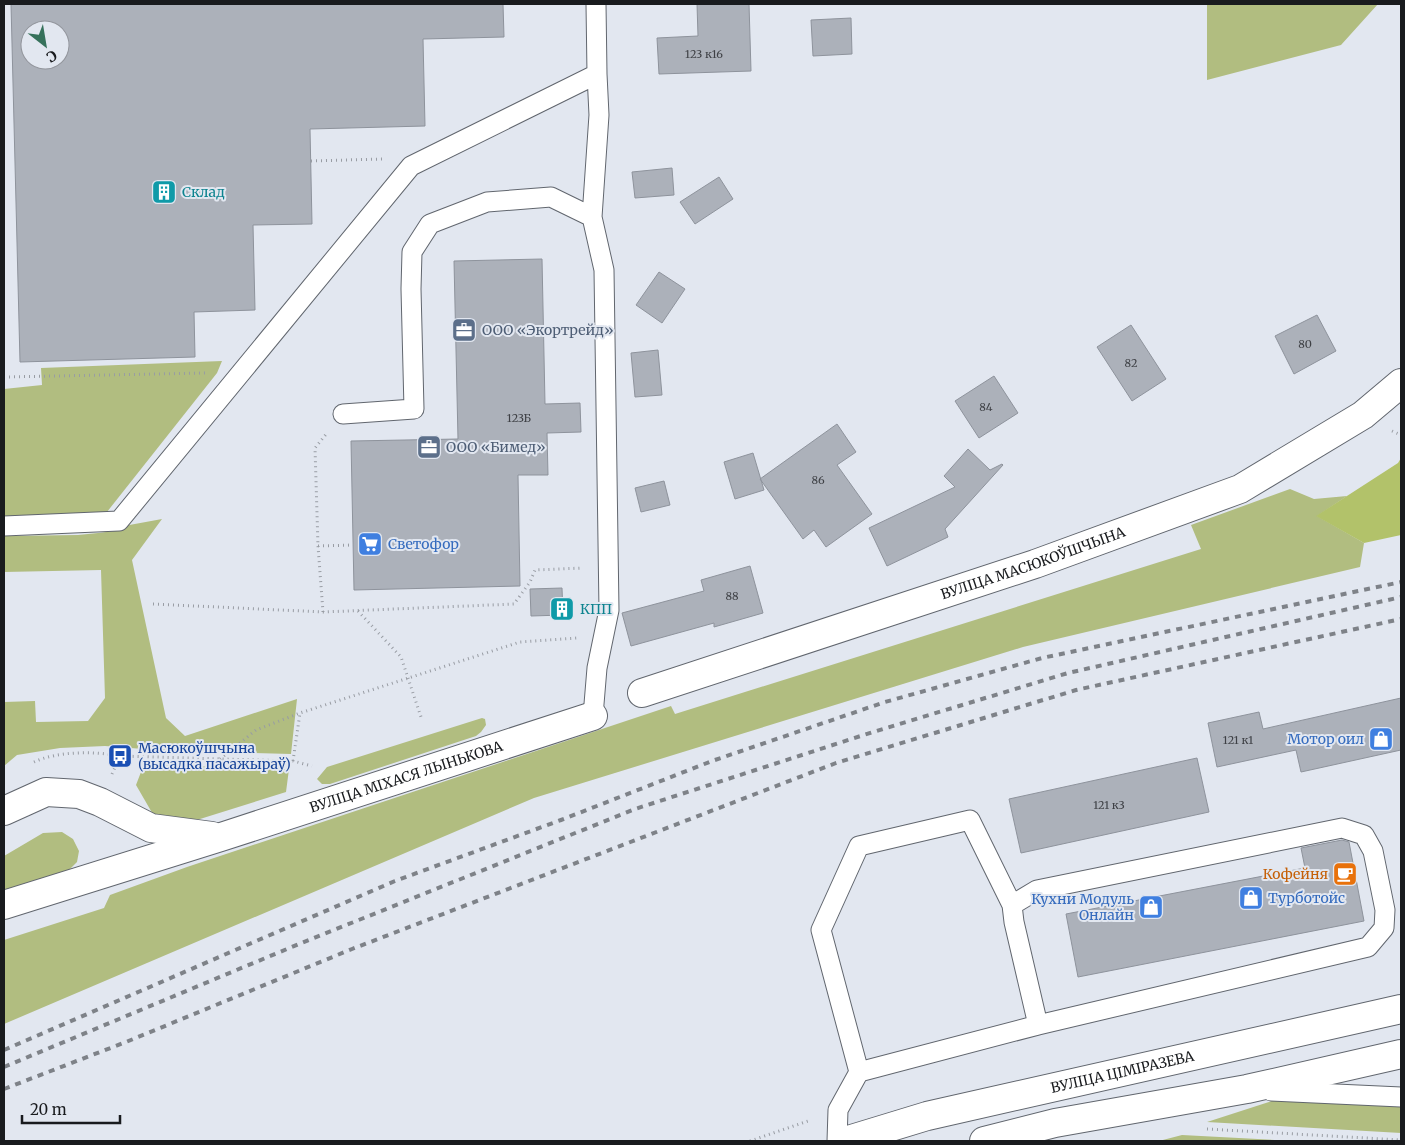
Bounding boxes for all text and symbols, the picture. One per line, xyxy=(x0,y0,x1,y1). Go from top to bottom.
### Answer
north arrow xyxy=(20,20,70,70)
text: С xyxy=(43,46,60,66)
house number: 123 к16 xyxy=(685,47,723,61)
building icon: Склад xyxy=(151,179,177,205)
place label: Склад xyxy=(182,183,225,201)
office icon: ООО «Экортрейд» xyxy=(451,317,477,343)
place label: ООО «Экортрейд» xyxy=(482,321,614,339)
house number: 80 xyxy=(1298,337,1312,351)
house number: 82 xyxy=(1125,356,1137,370)
house number: 84 xyxy=(979,400,993,414)
house number: 123Б xyxy=(507,411,532,425)
office icon: ООО «Бимед» xyxy=(416,434,442,460)
place label: ООО «Бимед» xyxy=(446,438,546,456)
house number: 86 xyxy=(811,473,825,487)
street label: ВУЛІЦА МАСЮКОЎШЧЫНА xyxy=(938,523,1128,603)
supermarket icon: Светофор xyxy=(357,531,383,557)
place label: Светофор xyxy=(388,535,459,553)
house number: 88 xyxy=(725,589,739,603)
building icon: КПП xyxy=(549,596,575,622)
place label: КПП xyxy=(580,600,612,618)
shop icon: Мотор оил xyxy=(1368,726,1394,752)
place label: Мотор оил xyxy=(1287,730,1364,748)
house number: 121 к1 xyxy=(1223,733,1253,747)
street label: ВУЛІЦА МІХАСЯ ЛЫНЬКОВА xyxy=(307,737,505,817)
place label: Масюкоўшчына (высадка пасажыраў) xyxy=(138,739,291,773)
bus stop icon: Масюкоўшчына (высадка пасажыраў) xyxy=(107,743,133,769)
house number: 121 к3 xyxy=(1093,798,1125,812)
cafe icon: Кофейня xyxy=(1332,861,1358,887)
place label: Кофейня xyxy=(1263,865,1328,883)
shop icon: Турботойс xyxy=(1238,885,1264,911)
place label: Турботойс xyxy=(1268,889,1345,907)
place label: Кухни Модуль Онлайн xyxy=(1031,890,1134,924)
shop icon: Кухни Модуль Онлайн xyxy=(1138,894,1164,920)
street label: ВУЛІЦА ЦІМІРАЗЕВА xyxy=(1049,1047,1196,1097)
scale bar xyxy=(22,1092,120,1124)
text: 20 m xyxy=(30,1100,67,1119)

